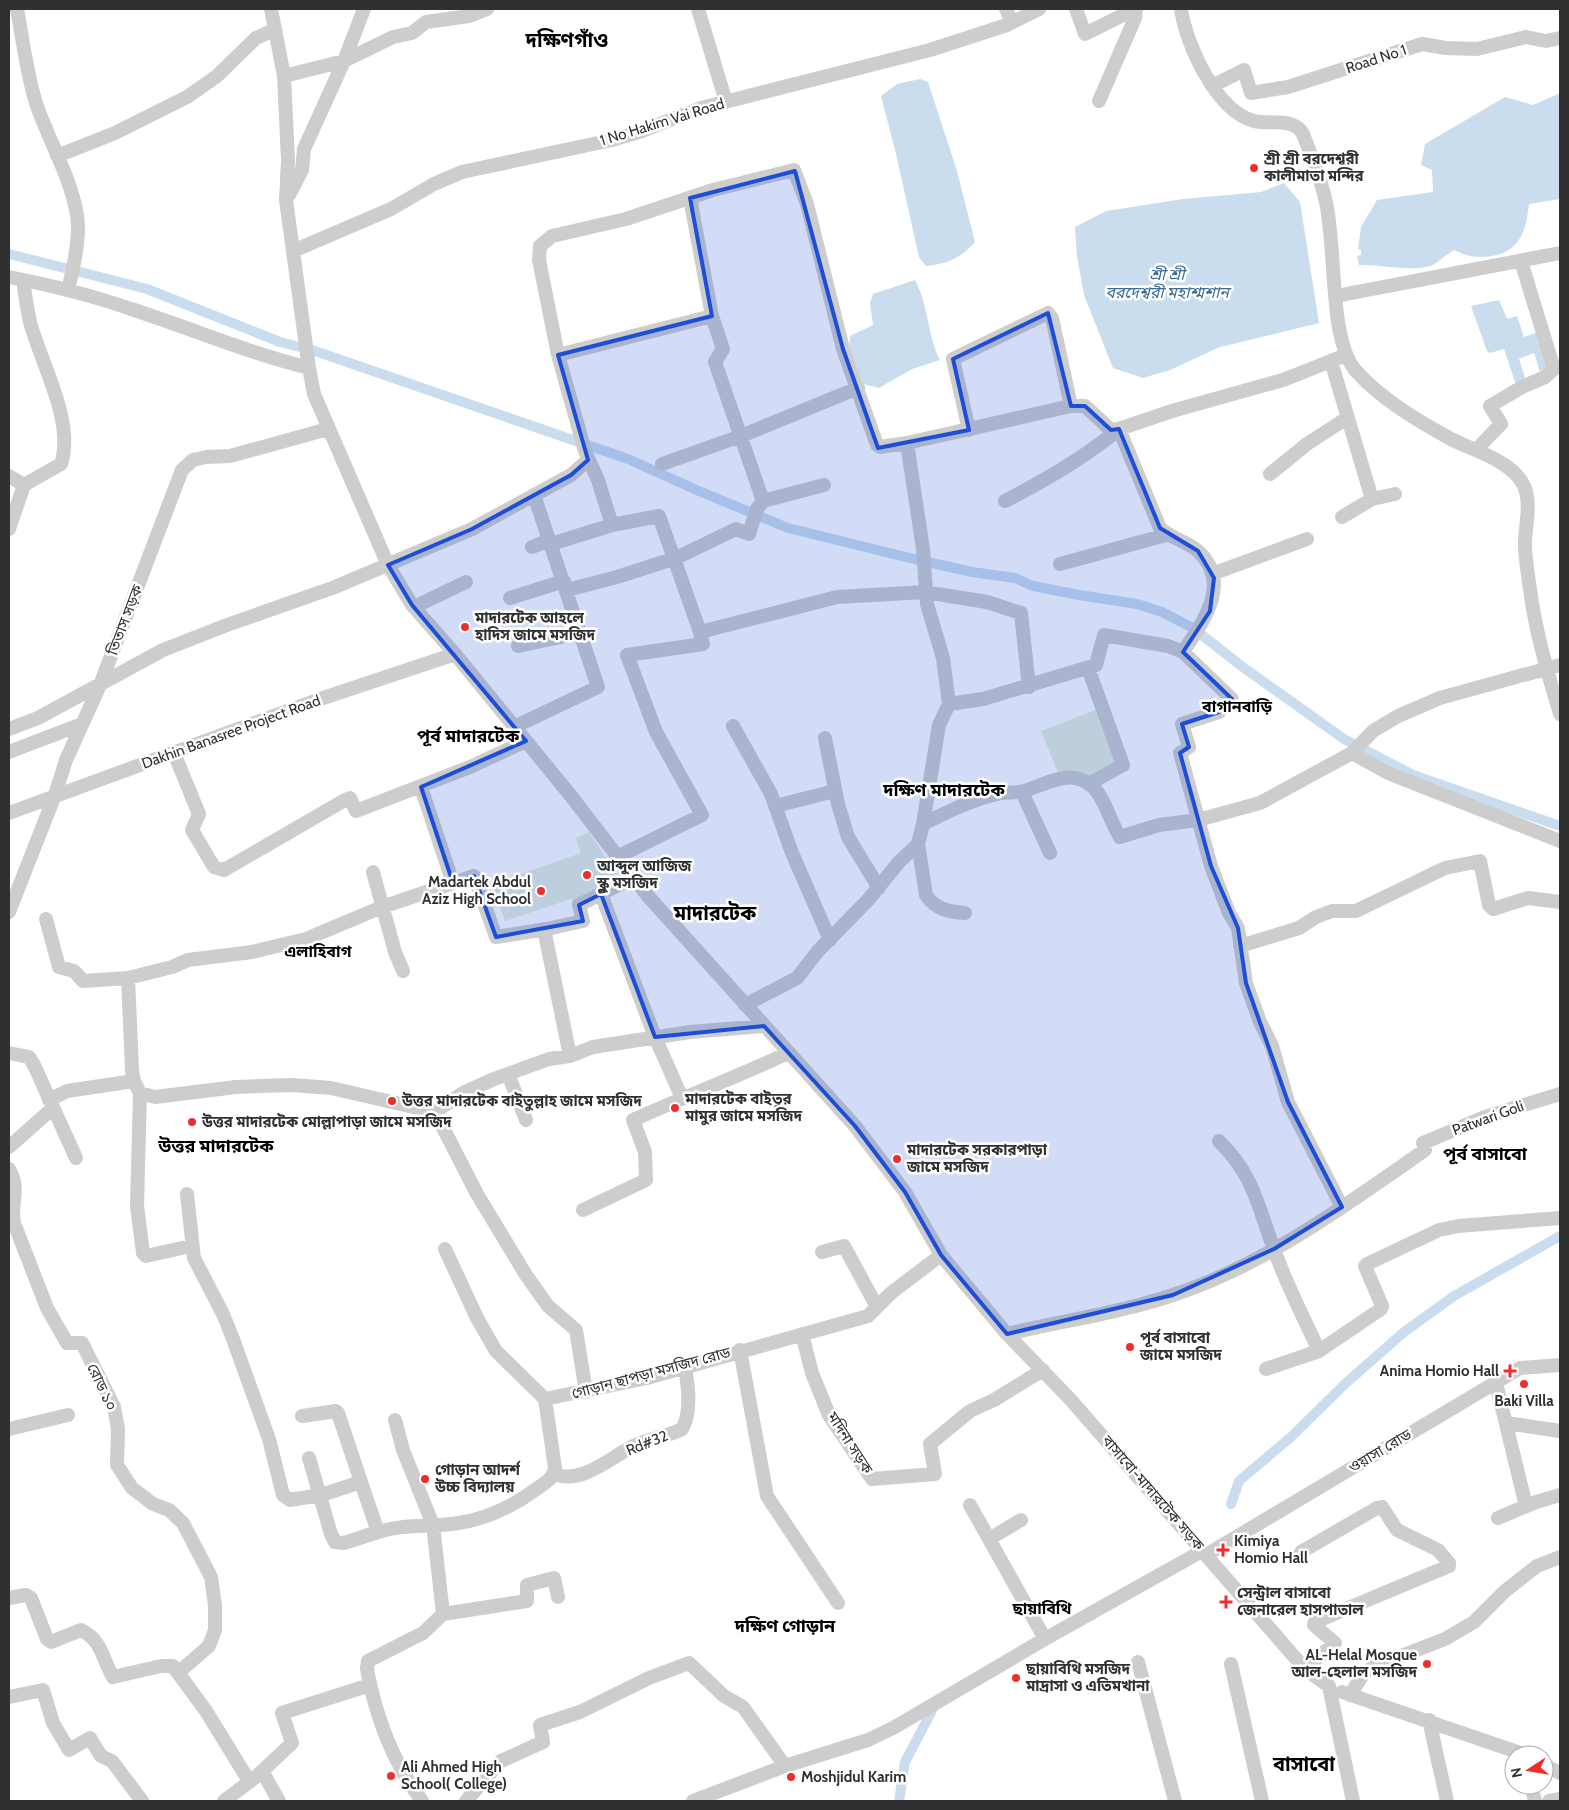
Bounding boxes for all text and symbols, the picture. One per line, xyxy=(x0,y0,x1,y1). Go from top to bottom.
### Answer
district label: দক্ষিণগাঁও xyxy=(525,28,608,52)
street label: Road No 1 xyxy=(1343,41,1409,77)
street label: 1 No Hakim Vai Road xyxy=(598,95,726,149)
place label: শ্রী শ্রী বরদেশ্বরী কালীমাতা মন্দির xyxy=(1263,150,1365,185)
marker: শ্রী শ্রী বরদেশ্বরী কালীমাতা মন্দির xyxy=(1248,162,1260,174)
water label: শ্রী শ্রী বরদেশ্বরী মহাশ্মশান xyxy=(1105,265,1232,302)
street label: তিতাস সড়ক xyxy=(103,581,147,659)
place label: মাদারটেক আহলে হাদিস জামে মসজিদ xyxy=(474,609,596,644)
marker: মাদারটেক আহলে হাদিস জামে মসজিদ xyxy=(459,621,471,633)
street label: Dakhin Banasree Project Road xyxy=(139,691,323,773)
district label: বাগানবাড়ি xyxy=(1201,697,1272,716)
district label: পূর্ব মাদারটেক xyxy=(417,725,520,747)
district label: দক্ষিণ মাদারটেক xyxy=(882,779,1005,801)
place label: আব্দুল আজিজ স্কুল মসজিদ xyxy=(596,857,692,894)
marker: আব্দুল আজিজ স্কুল মসজিদ xyxy=(581,869,593,881)
place label: Madartek Abdul Aziz High School xyxy=(422,873,531,908)
marker: Madartek Abdul Aziz High School xyxy=(535,885,547,897)
district label: মাদারটেক xyxy=(673,901,757,925)
district label: এলাহিবাগ xyxy=(285,942,352,961)
place label: মাদারটেক বাইতুর মামুর জামে মসজিদ xyxy=(684,1090,803,1126)
place label: উত্তর মাদারটেক বাইতুল্লাহ জামে মসজিদ xyxy=(401,1092,642,1112)
marker: উত্তর মাদারটেক বাইতুল্লাহ জামে মসজিদ xyxy=(386,1095,398,1107)
street label: Patwari Goli xyxy=(1450,1097,1526,1139)
marker: মাদারটেক বাইতুর মামুর জামে মসজিদ xyxy=(669,1102,681,1114)
place label: উত্তর মাদারটেক মোল্লাপাড়া জামে মসজিদ xyxy=(201,1113,452,1131)
marker: উত্তর মাদারটেক মোল্লাপাড়া জামে মসজিদ xyxy=(186,1116,198,1128)
district label: উত্তর মাদারটেক xyxy=(157,1135,274,1157)
place label: মাদারটেক সরকারপাড়া জামে মসজিদ xyxy=(906,1141,1048,1176)
district label: পূর্ব বাসাবো xyxy=(1443,1143,1528,1165)
marker: মাদারটেক সরকারপাড়া জামে মসজিদ xyxy=(891,1153,903,1165)
place label: পূর্ব বাসাবো জামে মসজিদ xyxy=(1139,1328,1222,1364)
marker: পূর্ব বাসাবো জামে মসজিদ xyxy=(1124,1341,1136,1353)
street label: গোড়ান ছাপড়া মসজিদ রোড xyxy=(570,1343,733,1403)
street label: রোড ১০ xyxy=(83,1360,121,1414)
place label: Anima Homio Hall xyxy=(1380,1362,1499,1380)
marker: Anima Homio Hall xyxy=(1503,1364,1517,1378)
marker: Baki Villa xyxy=(1518,1378,1530,1390)
place label: Baki Villa xyxy=(1494,1392,1554,1410)
street label: মদিনা সড়ক xyxy=(823,1408,877,1478)
street label: ওয়াসা রোড xyxy=(1345,1425,1415,1477)
street label: Rd#32 xyxy=(623,1426,671,1460)
street label: বাসাবো-মাদারটেক সড়ক xyxy=(1097,1431,1208,1555)
place label: গোড়ান আদর্শ উচ্চ বিদ্যালয় xyxy=(434,1460,520,1496)
marker: গোড়ান আদর্শ উচ্চ বিদ্যালয় xyxy=(419,1473,431,1485)
place label: Kimiya Homio Hall xyxy=(1234,1532,1308,1567)
marker: Kimiya Homio Hall xyxy=(1216,1543,1230,1557)
place label: সেন্ট্রাল বাসাবো জেনারেল হাসপাতাল xyxy=(1237,1584,1364,1619)
marker: সেন্ট্রাল বাসাবো জেনারেল হাসপাতাল xyxy=(1219,1595,1233,1609)
district label: ছায়াবিথি xyxy=(1011,1599,1072,1618)
district label: দক্ষিণ গোড়ান xyxy=(734,1615,836,1637)
place label: AL-Helal Mosque আল-হেলাল মসজিদ xyxy=(1290,1646,1417,1681)
marker: AL-Helal Mosque আল-হেলাল মসজিদ xyxy=(1421,1658,1433,1670)
place label: ছায়াবিথি মসজিদ মাদ্রাসা ও এতিমখানা xyxy=(1025,1660,1150,1695)
marker: ছায়াবিথি মসজিদ মাদ্রাসা ও এতিমখানা xyxy=(1010,1672,1022,1684)
north arrow xyxy=(1504,1745,1554,1795)
district label: বাসাবো xyxy=(1272,1752,1335,1776)
place label: Ali Ahmed High School( College) xyxy=(401,1758,507,1793)
text: N xyxy=(1506,1766,1526,1779)
place label: Moshjidul Karim xyxy=(801,1768,906,1786)
marker: Ali Ahmed High School( College) xyxy=(385,1770,397,1782)
marker: Moshjidul Karim xyxy=(785,1771,797,1783)

